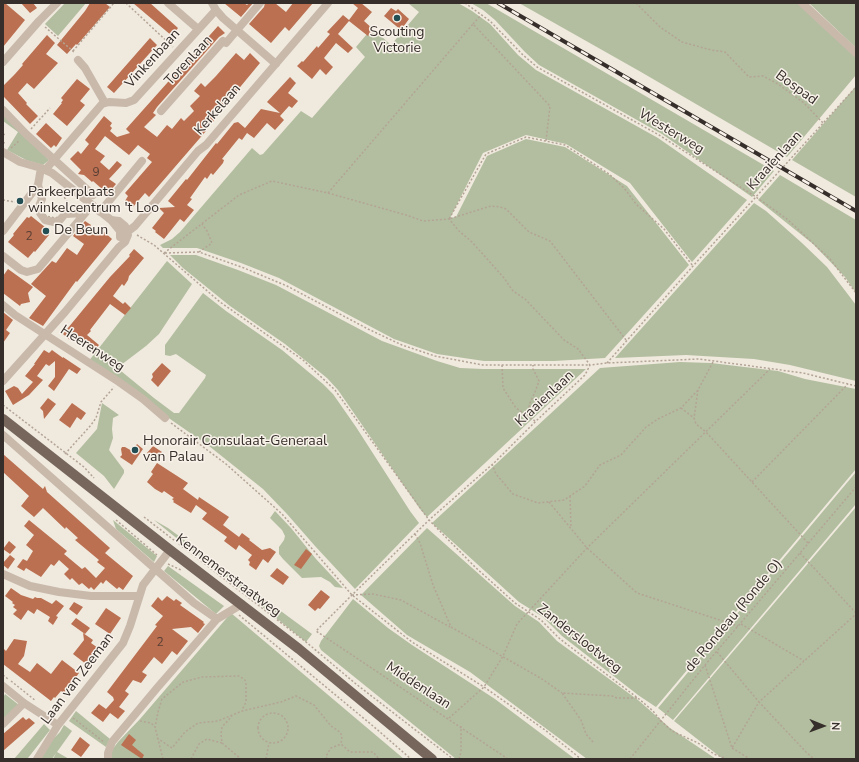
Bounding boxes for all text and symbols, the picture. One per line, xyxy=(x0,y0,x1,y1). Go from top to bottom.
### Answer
marker: Scouting Victorie xyxy=(392,13,402,23)
place label: Scouting Victorie xyxy=(370,25,424,58)
street label: Vinkenbaan xyxy=(122,26,184,92)
street label: Torenlaan xyxy=(162,32,216,90)
street label: Bospad xyxy=(772,67,820,109)
street label: Kerkelaan xyxy=(191,81,245,139)
street label: Westerweg xyxy=(635,106,707,158)
street label: Kraaienlaan xyxy=(744,128,806,194)
house number: 9 xyxy=(92,166,100,180)
place label: Parkeerplaats winkelcentrum 't Loo xyxy=(28,185,159,218)
marker: Parkeerplaats winkelcentrum 't Loo xyxy=(15,196,25,206)
place label: De Beun xyxy=(54,223,108,239)
marker: De Beun xyxy=(41,226,51,236)
house number: 2 xyxy=(25,230,33,244)
street label: Heerenweg xyxy=(57,322,127,376)
street label: Kraaienlaan xyxy=(512,368,578,430)
place label: Honorair Consulaat-Generaal van Palau xyxy=(143,434,327,466)
marker: Honorair Consulaat-Generaal van Palau xyxy=(130,445,140,455)
street label: Kennemerstraatweg xyxy=(172,531,284,621)
street label: de Rondeau (Ronde O) xyxy=(682,556,786,676)
street label: Zanderslootweg xyxy=(533,601,625,677)
street label: Laan van Zeeman xyxy=(38,630,118,728)
house number: 2 xyxy=(156,636,164,650)
street label: Middenlaan xyxy=(382,659,454,713)
north arrow xyxy=(803,706,843,746)
text: N xyxy=(828,722,843,730)

